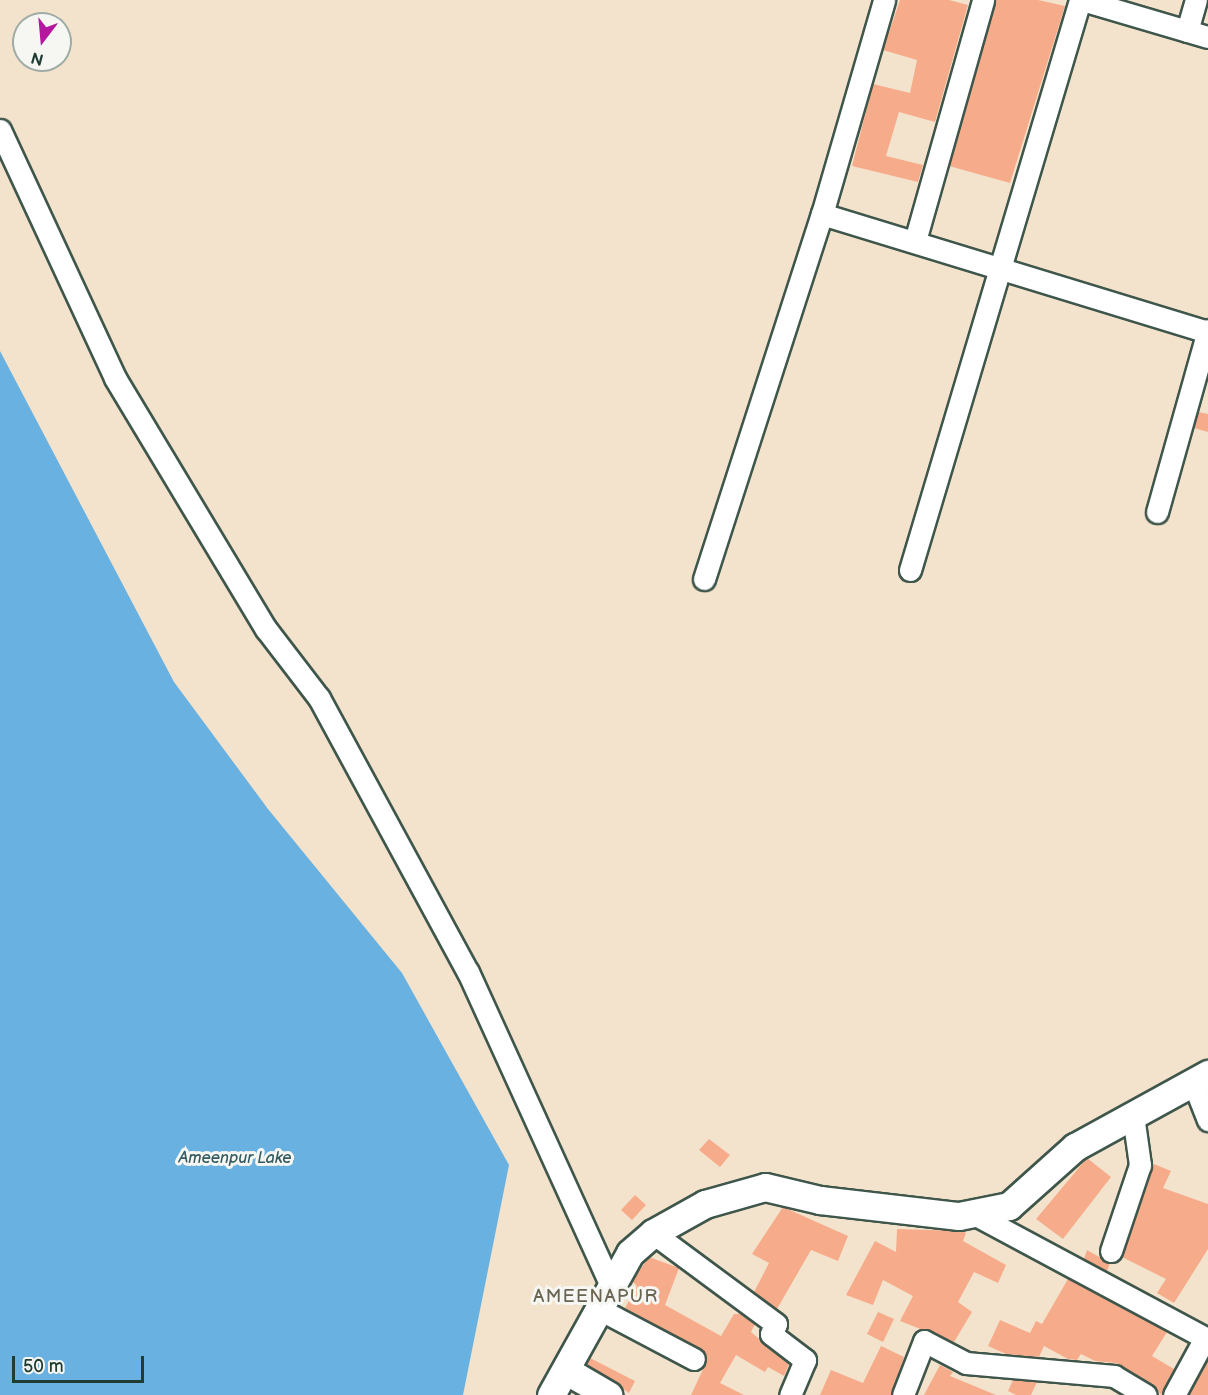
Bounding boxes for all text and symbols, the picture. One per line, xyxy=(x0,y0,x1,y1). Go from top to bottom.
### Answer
north arrow xyxy=(12,12,72,72)
text: N xyxy=(29,47,46,69)
water label: Ameenpur Lake xyxy=(178,1149,292,1169)
district label: AMEENAPUR xyxy=(533,1286,659,1308)
scale bar xyxy=(15,1344,147,1382)
text: 50 m xyxy=(23,1356,64,1377)

